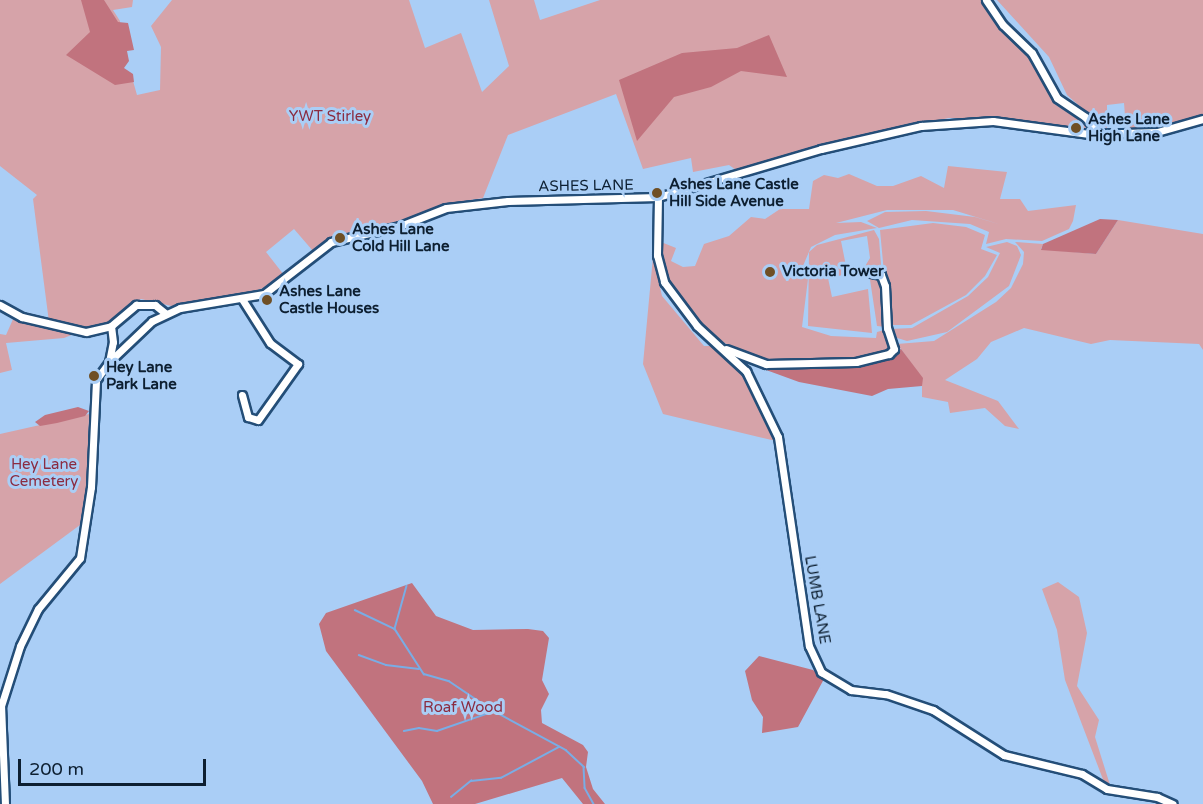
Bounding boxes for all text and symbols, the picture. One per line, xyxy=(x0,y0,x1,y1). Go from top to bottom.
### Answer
park label: YWT Stirley xyxy=(289,108,371,126)
place label: Ashes Lane High Lane xyxy=(1088,110,1170,145)
marker: Ashes Lane High Lane xyxy=(1069,121,1083,135)
place label: Ashes Lane Castle Hill Side Avenue xyxy=(669,175,799,210)
street label: ASHES LANE xyxy=(538,176,634,196)
marker: Ashes Lane Castle Hill Side Avenue xyxy=(650,186,664,200)
place label: Ashes Lane Cold Hill Lane xyxy=(352,220,449,255)
marker: Ashes Lane Cold Hill Lane xyxy=(333,231,347,245)
place label: Victoria Tower xyxy=(782,263,884,281)
marker: Victoria Tower xyxy=(763,265,777,279)
place label: Ashes Lane Castle Houses xyxy=(279,282,379,317)
marker: Ashes Lane Castle Houses xyxy=(260,293,274,307)
place label: Hey Lane Park Lane xyxy=(106,358,177,393)
marker: Hey Lane Park Lane xyxy=(87,369,101,383)
park label: Hey Lane Cemetery xyxy=(10,455,78,490)
street label: LUMB LANE xyxy=(800,554,834,646)
park label: Roaf Wood xyxy=(423,699,503,717)
scale bar xyxy=(21,747,208,785)
text: 200 m xyxy=(29,758,84,780)

